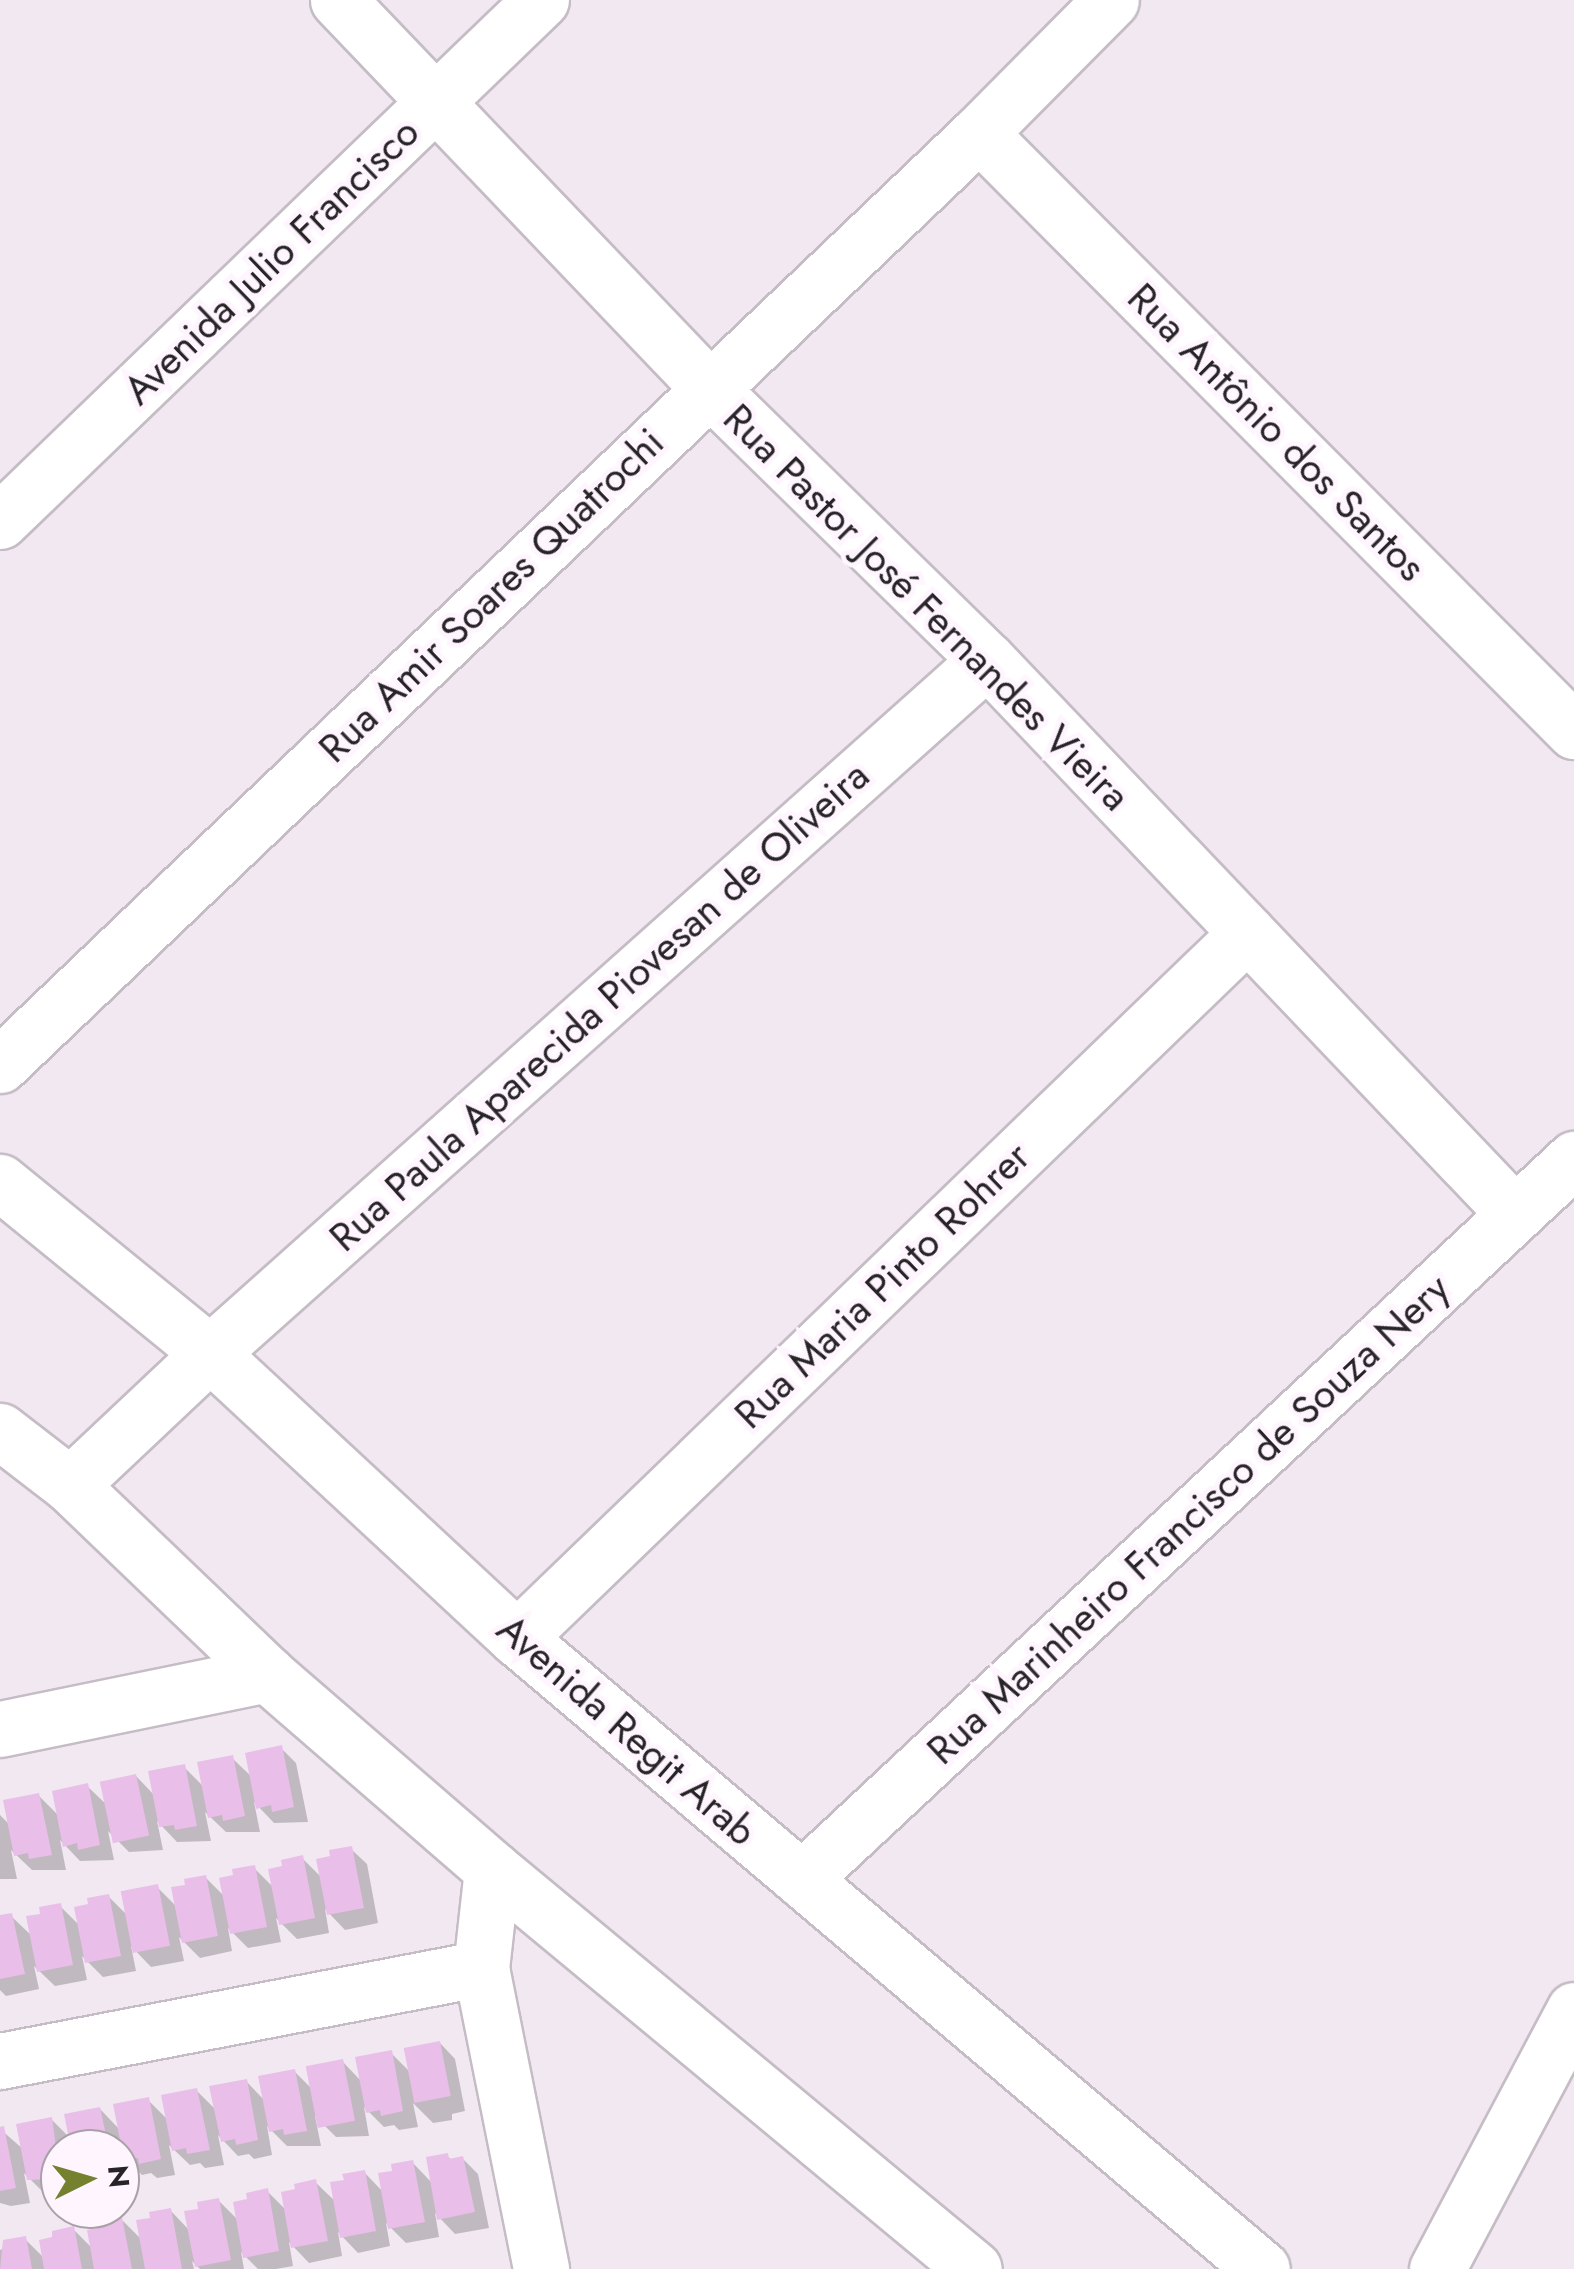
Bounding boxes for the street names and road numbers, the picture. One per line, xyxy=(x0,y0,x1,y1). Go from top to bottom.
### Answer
street label: Avenida Julio Francisco xyxy=(114,108,428,414)
street label: Rua Antônio dos Santos xyxy=(1118,273,1436,591)
street label: Rua Pastor José Fernandes Vieira xyxy=(714,394,1140,820)
street label: Rua Amir Soares Quatrochi xyxy=(309,418,673,772)
street label: Rua Paula Aparecida Piovesan de Oliveira xyxy=(320,751,878,1261)
street label: Rua Maria Pinto Rohrer xyxy=(725,1132,1039,1438)
street label: Rua Marinheiro Francisco de Souza Nery xyxy=(917,1264,1459,1774)
street label: Avenida Regit Arab xyxy=(488,1604,766,1856)

